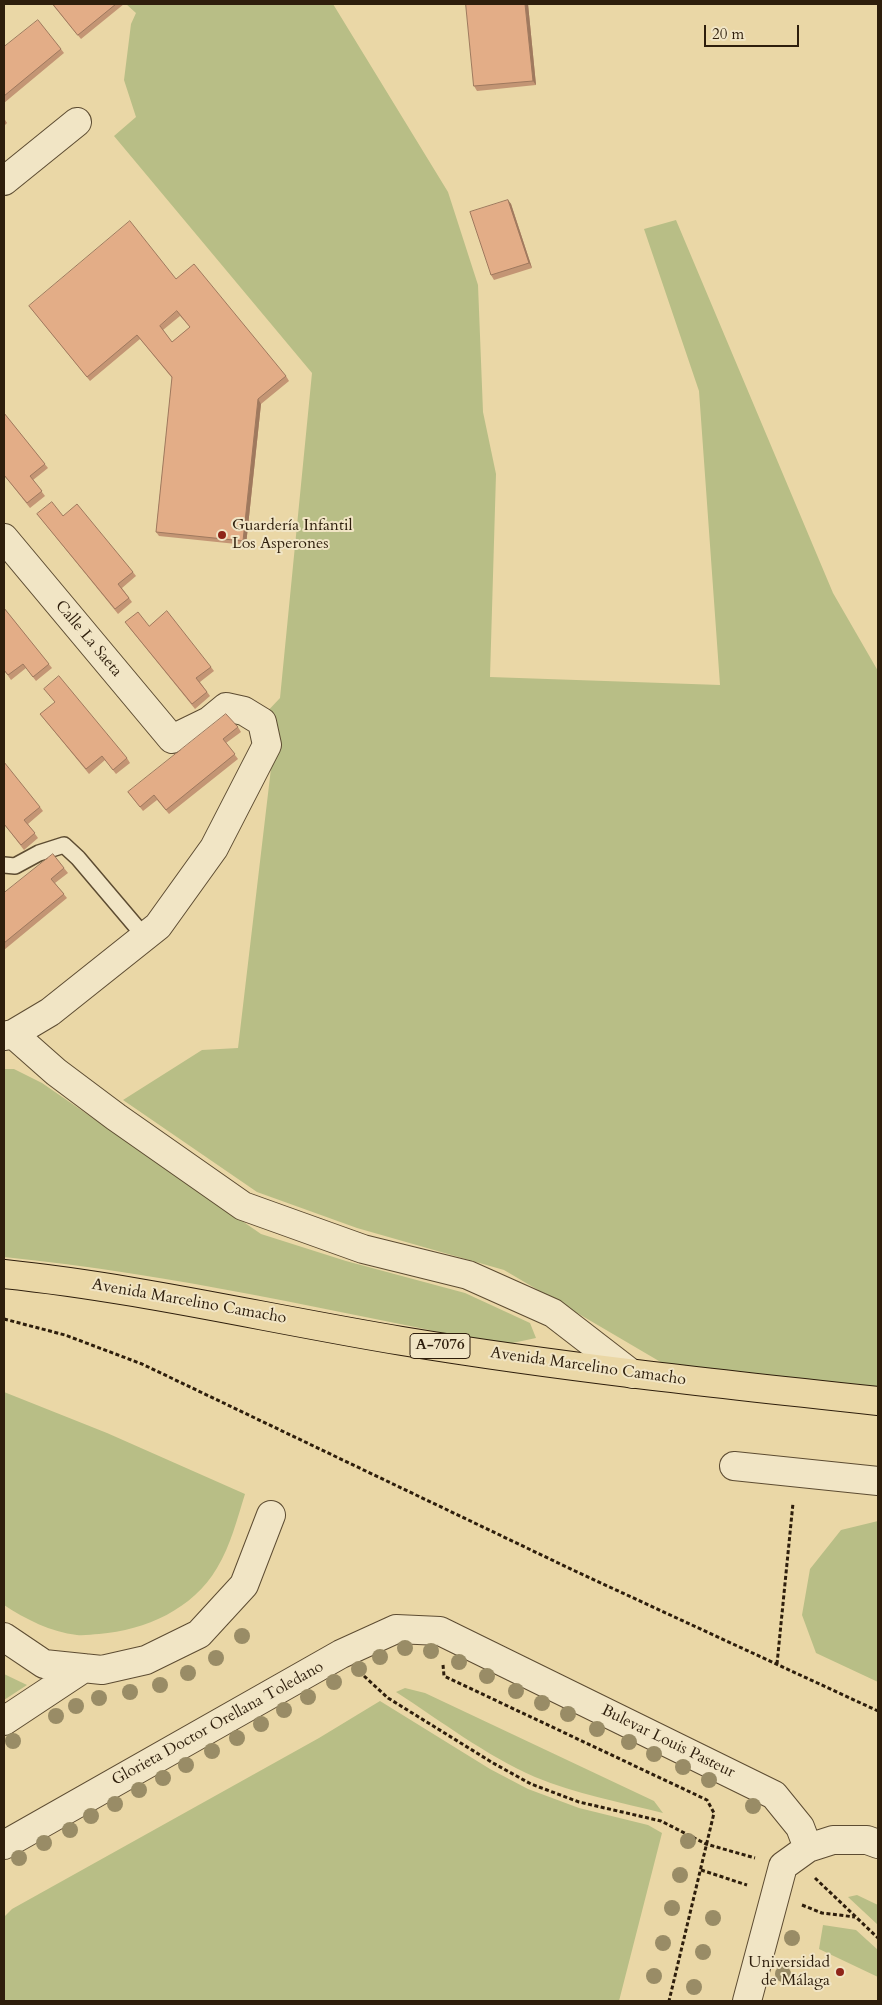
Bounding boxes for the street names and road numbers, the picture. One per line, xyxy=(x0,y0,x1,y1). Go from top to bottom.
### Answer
street label: Calle La Saeta xyxy=(50,597,126,681)
street label: Avenida Marcelino Camacho xyxy=(90,1275,288,1329)
road number: A-7076 xyxy=(410,1334,470,1358)
street label: Avenida Marcelino Camacho xyxy=(489,1344,687,1390)
street label: Glorieta Doctor Orellana Toledano xyxy=(109,1658,327,1790)
street label: Bulevar Louis Pasteur xyxy=(598,1701,738,1783)

